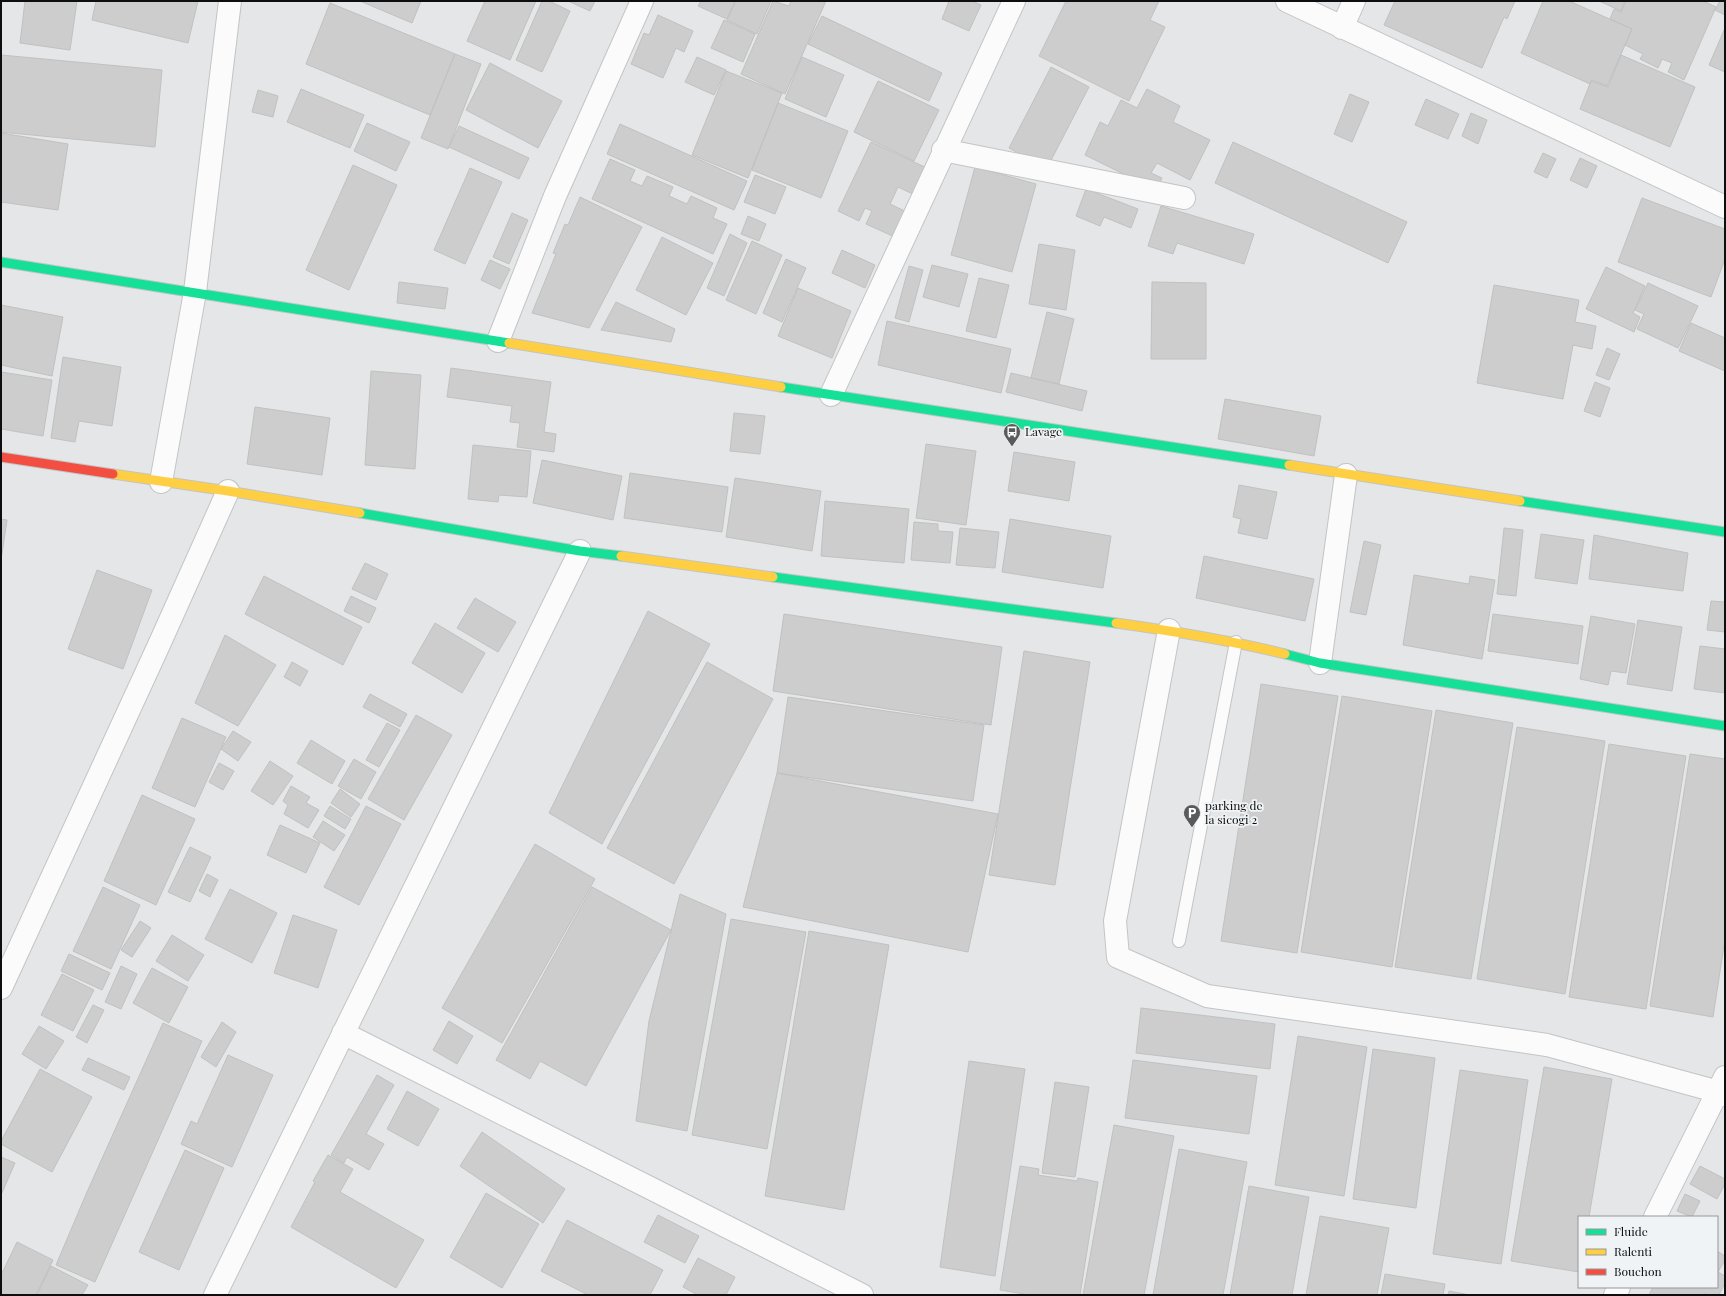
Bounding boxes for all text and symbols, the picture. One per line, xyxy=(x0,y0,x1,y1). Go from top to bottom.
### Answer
bus stop icon: Lavage xyxy=(1002,422,1022,447)
place label: Lavage xyxy=(1025,423,1062,439)
place label: parking de la sicogi 2 xyxy=(1205,797,1263,827)
parking icon: parking de la sicogi 2 xyxy=(1182,803,1202,828)
legend xyxy=(1578,1216,1718,1288)
text: Fluide xyxy=(1614,1223,1648,1239)
text: Ralenti xyxy=(1614,1243,1653,1259)
text: Bouchon xyxy=(1614,1263,1662,1279)

